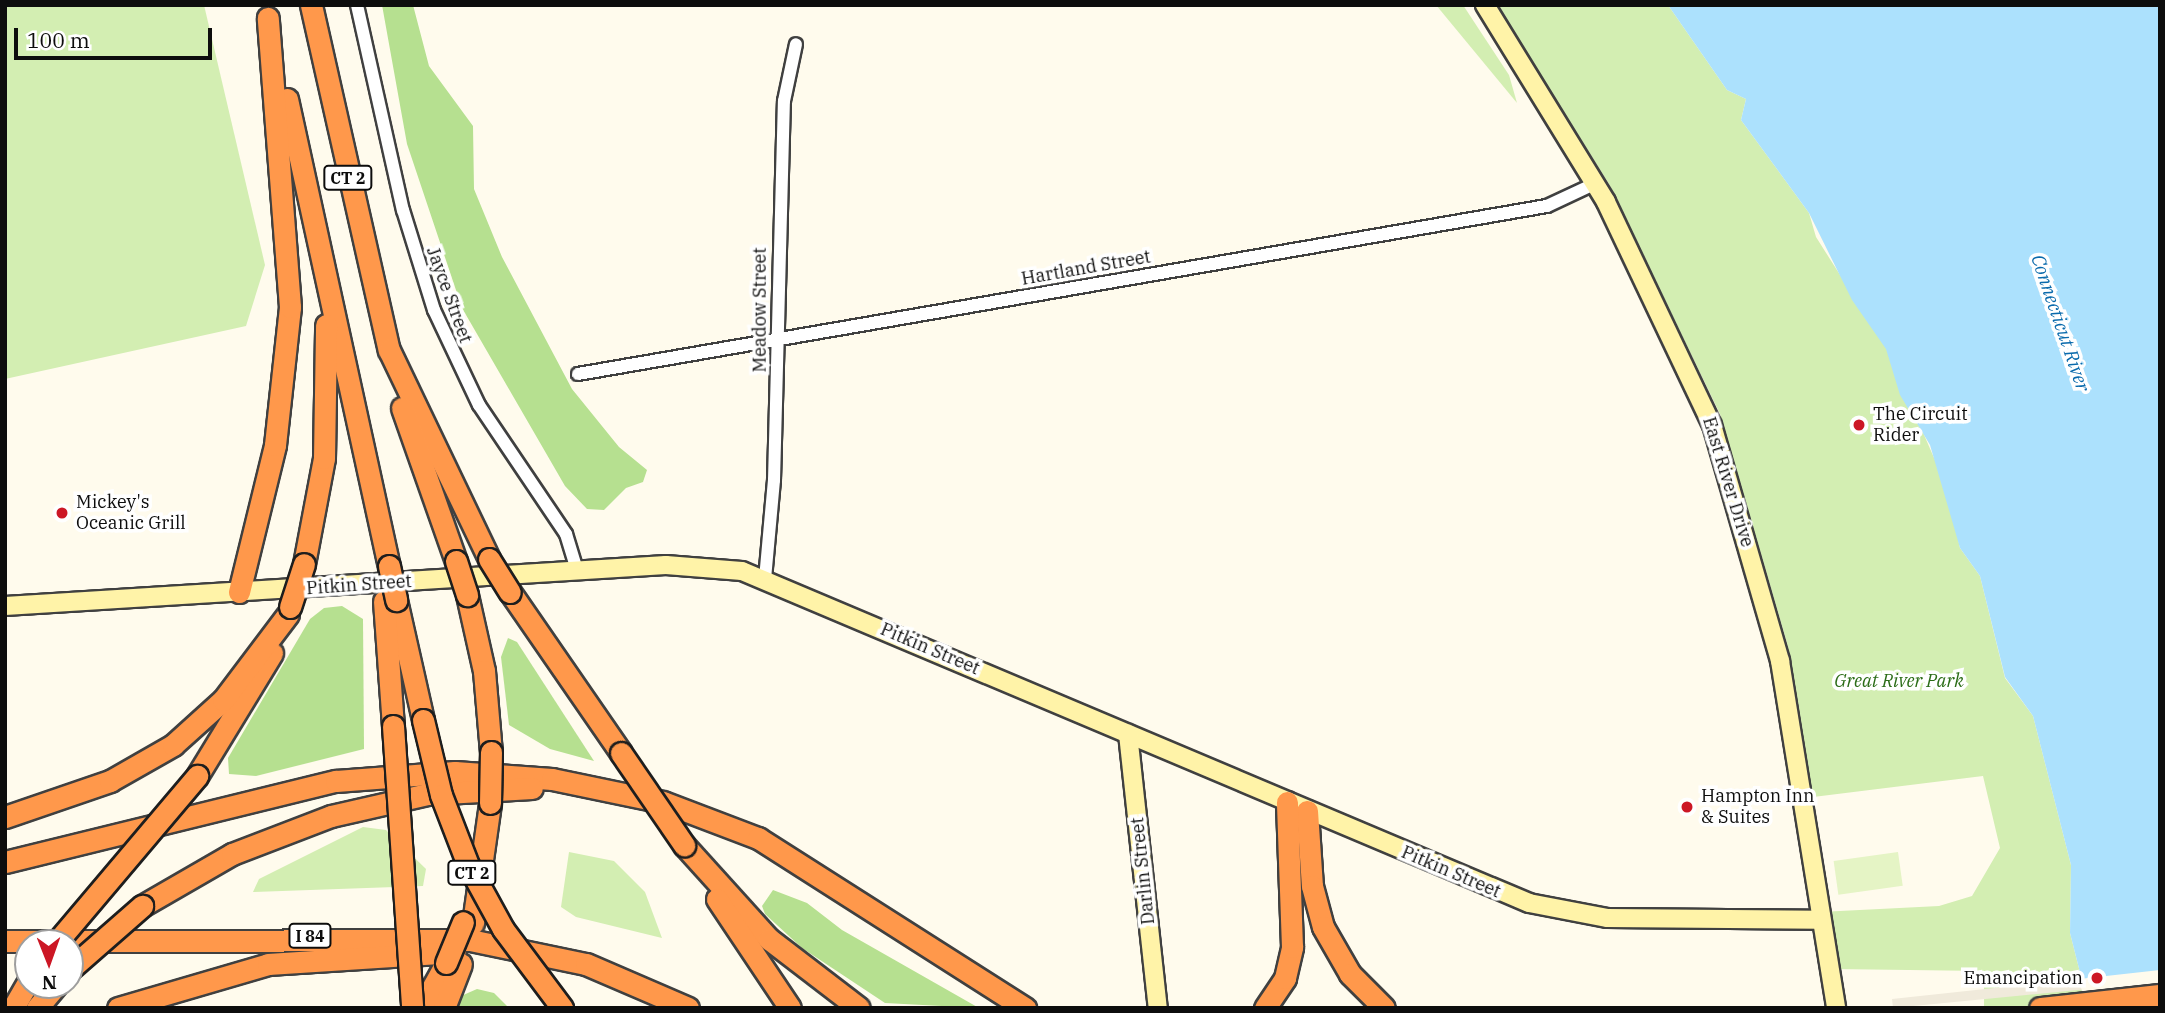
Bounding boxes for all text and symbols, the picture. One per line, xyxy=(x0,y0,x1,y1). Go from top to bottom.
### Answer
scale bar xyxy=(18,14,215,58)
text: 100 m xyxy=(27,26,90,54)
road number: CT 2 xyxy=(322,166,374,190)
street label: Jayce Street xyxy=(422,244,476,346)
street label: Hartland Street xyxy=(1020,246,1152,290)
street label: Meadow Street xyxy=(749,247,771,373)
water label: Connecticut River xyxy=(2026,251,2094,395)
place label: The Circuit Rider xyxy=(1873,404,1968,446)
street label: East River Drive xyxy=(1698,414,1758,550)
marker: The Circuit Rider xyxy=(1851,417,1867,433)
place label: Mickey's Oceanic Grill xyxy=(76,492,186,534)
marker: Mickey's Oceanic Grill xyxy=(54,505,70,521)
street label: Pitkin Street xyxy=(306,571,412,599)
street label: Pitkin Street xyxy=(877,618,983,680)
park label: Great River Park xyxy=(1834,670,1964,692)
place label: Hampton Inn & Suites xyxy=(1701,786,1815,828)
marker: Hampton Inn & Suites xyxy=(1679,799,1695,815)
street label: Darlin Street xyxy=(1127,816,1159,926)
street label: Pitkin Street xyxy=(1398,841,1504,903)
road number: CT 2 xyxy=(446,860,498,886)
road number: I 84 xyxy=(287,924,333,948)
north arrow xyxy=(14,929,84,999)
place label: Emancipation xyxy=(1963,967,2083,989)
marker: Emancipation xyxy=(2089,970,2105,986)
text: N xyxy=(42,971,57,995)

